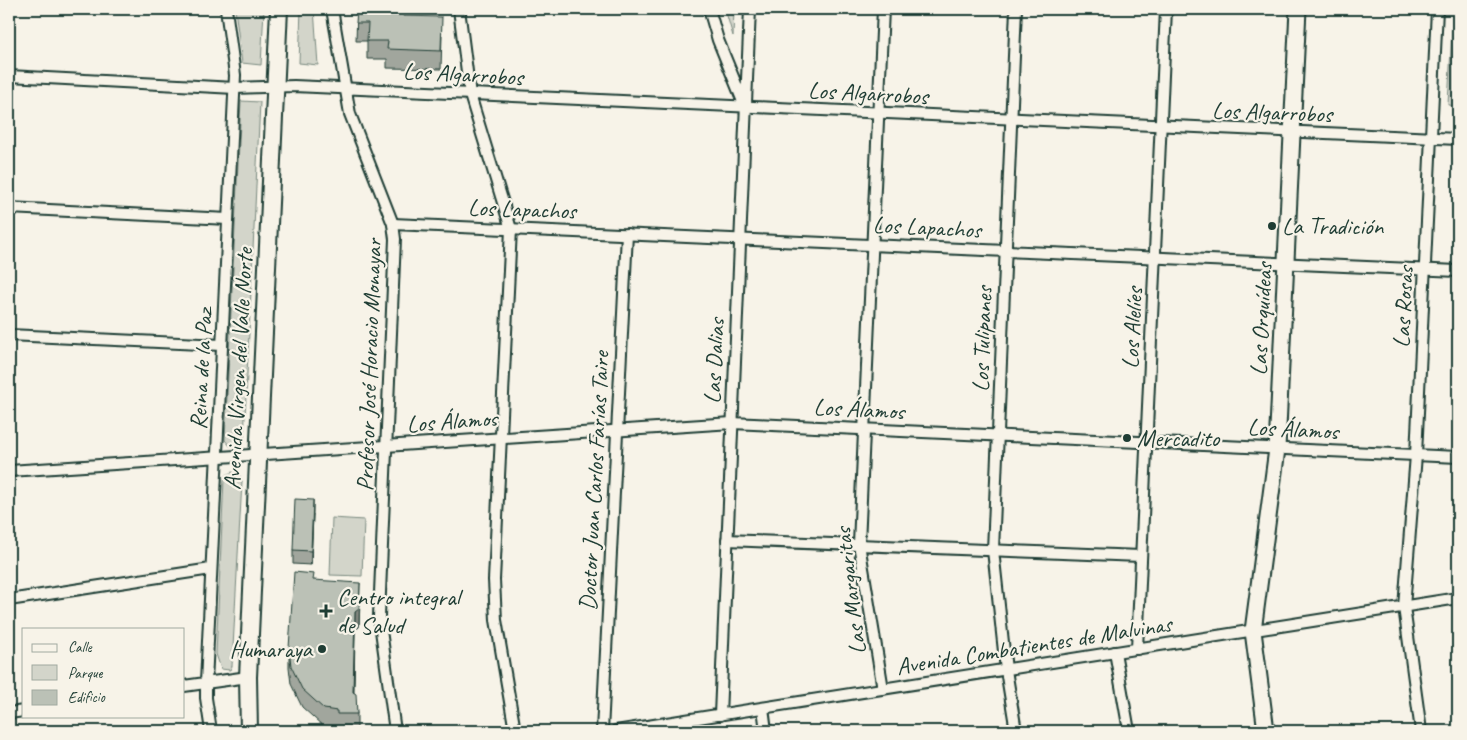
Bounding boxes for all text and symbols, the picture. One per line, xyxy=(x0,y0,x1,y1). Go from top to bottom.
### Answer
street label: Los Algarrobos xyxy=(402,56,526,92)
street label: Los Algarrobos xyxy=(807,75,931,111)
street label: Los Algarrobos xyxy=(1212,95,1335,129)
street label: Los Lapachos xyxy=(467,192,578,226)
street label: Los Lapachos xyxy=(872,209,984,245)
place label: La Tradición xyxy=(1282,211,1384,241)
marker: La Tradición xyxy=(1266,220,1278,232)
street label: Profesor José Horacio Monayar xyxy=(350,236,388,492)
street label: Avenida Virgen del Valle Norte xyxy=(217,245,259,491)
street label: Las Orquídeas xyxy=(1243,260,1279,376)
street label: Las Rosas xyxy=(1386,264,1420,348)
street label: Los Tulipanes xyxy=(965,284,999,392)
street label: Los Alelíes xyxy=(1115,284,1149,369)
street label: Reina de la Paz xyxy=(183,305,219,430)
street label: Las Dalias xyxy=(697,316,731,404)
street label: Doctor Juan Carlos Farías Taire xyxy=(572,348,616,611)
street label: Los Álamos xyxy=(813,392,907,426)
street label: Los Álamos xyxy=(406,403,500,439)
street label: Los Álamos xyxy=(1247,412,1341,446)
place label: Mercadito xyxy=(1137,423,1221,453)
marker: Mercadito xyxy=(1121,432,1133,444)
street label: Las Margaritas xyxy=(827,524,873,656)
place label: Centro integral de Salud xyxy=(337,582,464,640)
marker: Centro integral de Salud xyxy=(319,604,333,618)
street label: Avenida Combatientes de Malvinas xyxy=(894,608,1176,682)
legend xyxy=(22,628,185,718)
place label: Humaraya xyxy=(229,634,314,664)
text: Calle xyxy=(68,638,93,657)
marker: Humaraya xyxy=(316,643,328,655)
text: Parque xyxy=(68,664,104,683)
text: Edificio xyxy=(68,688,106,707)

